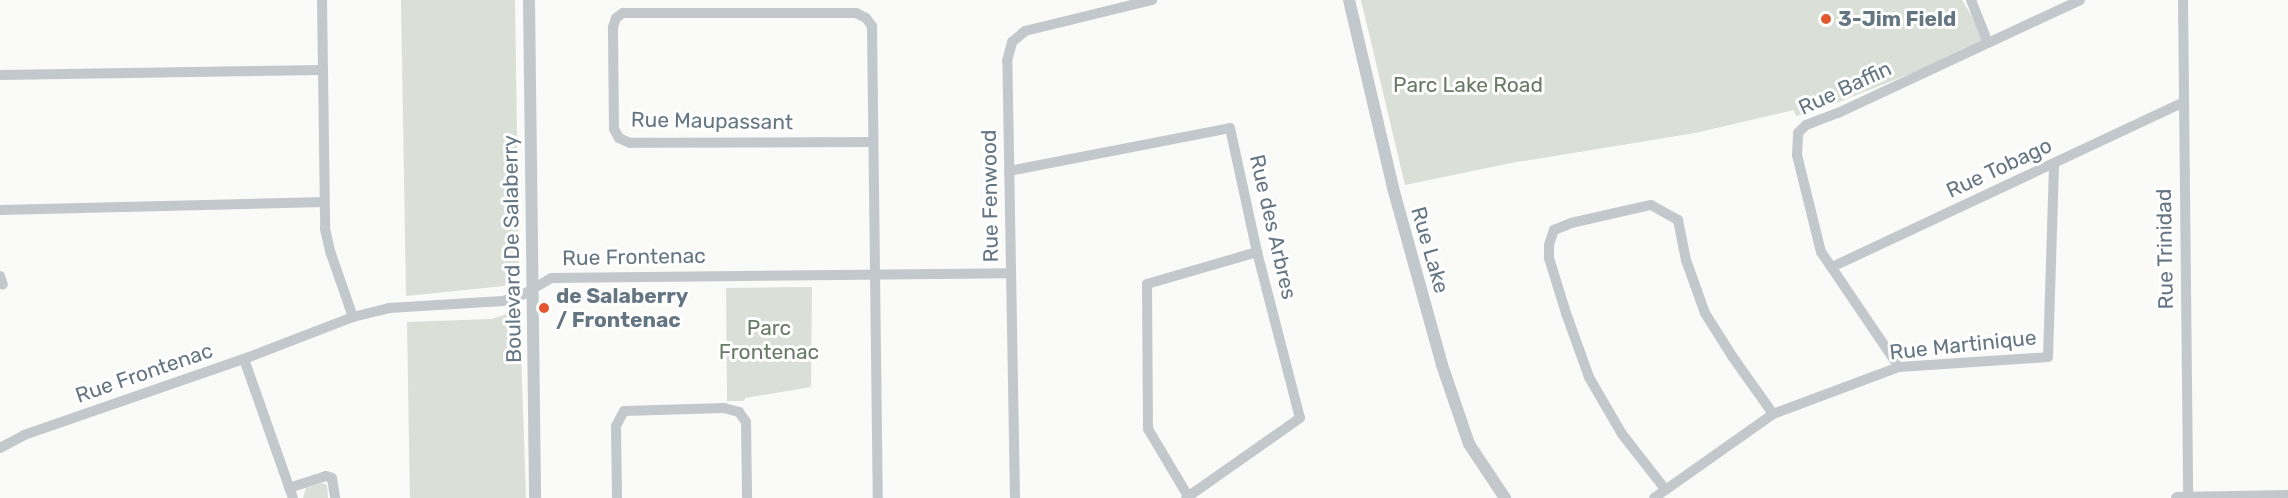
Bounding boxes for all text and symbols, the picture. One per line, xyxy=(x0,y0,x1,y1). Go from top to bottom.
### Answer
place label: 3-Jim Field xyxy=(1838,6,1956,32)
marker: 3-Jim Field xyxy=(1819,12,1833,26)
street label: Rue Baffin xyxy=(1795,56,1895,120)
park label: Parc Lake Road xyxy=(1393,72,1543,98)
street label: Rue Maupassant xyxy=(631,107,793,135)
street label: Rue Fenwood xyxy=(976,129,1004,263)
street label: Rue Tobago xyxy=(1942,132,2056,204)
street label: Boulevard De Salaberry xyxy=(497,135,527,363)
street label: Rue des Arbres xyxy=(1244,152,1302,302)
street label: Rue Trinidad xyxy=(2151,188,2179,310)
street label: Rue Lake xyxy=(1406,204,1454,296)
street label: Rue Frontenac xyxy=(562,243,706,271)
place label: de Salaberry / Frontenac xyxy=(556,283,688,333)
marker: de Salaberry / Frontenac xyxy=(537,301,551,315)
park label: Parc Frontenac xyxy=(719,315,819,365)
street label: Rue Martinique xyxy=(1888,325,2038,365)
street label: Rue Frontenac xyxy=(72,338,216,408)

